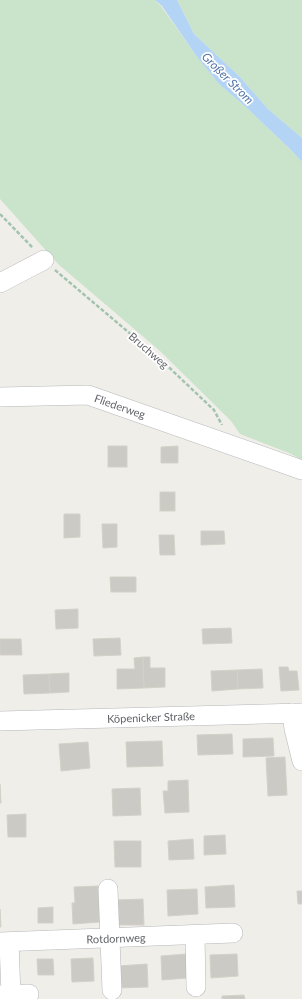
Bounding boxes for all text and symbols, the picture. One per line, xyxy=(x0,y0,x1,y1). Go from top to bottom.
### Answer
water label: Großer Strom xyxy=(199,49,257,107)
street label: Bruchweg xyxy=(126,329,172,371)
street label: Fliederweg xyxy=(93,391,148,421)
street label: Köpenicker Straße xyxy=(107,709,195,725)
street label: Rotdornweg xyxy=(86,930,146,946)

